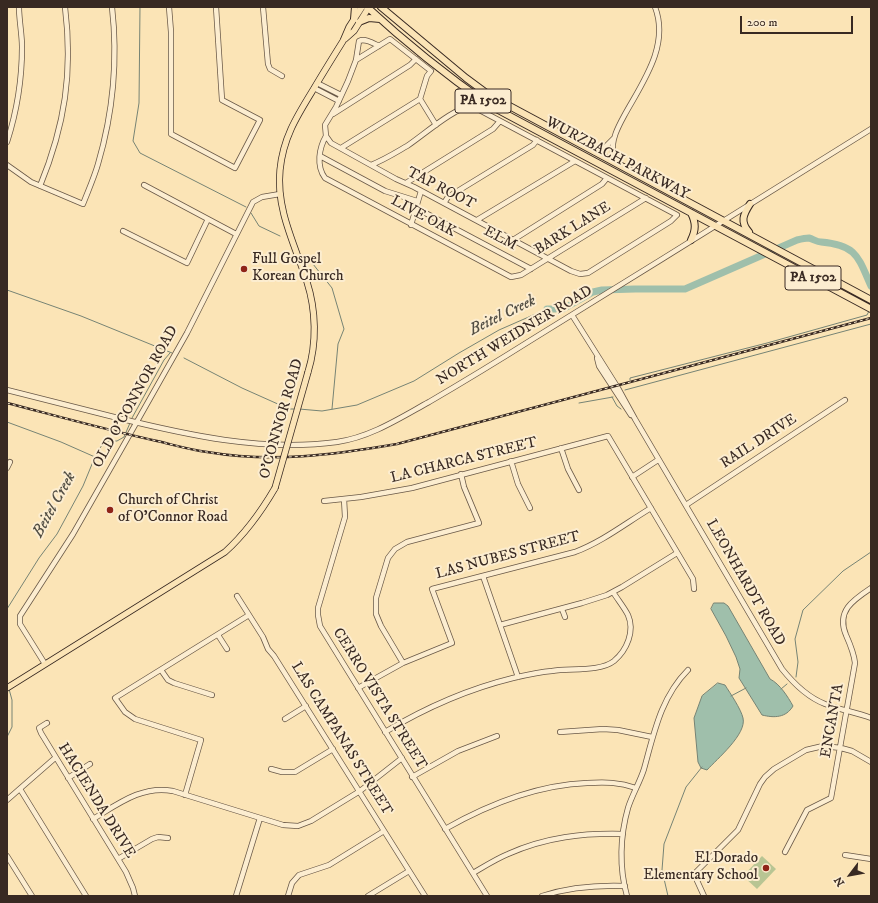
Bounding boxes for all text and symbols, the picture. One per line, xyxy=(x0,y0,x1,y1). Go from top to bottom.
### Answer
scale bar xyxy=(742,8,855,34)
text: 200 m xyxy=(747,15,777,30)
road number: PA 1502 xyxy=(455,89,511,113)
street label: WURZBACH PARKWAY xyxy=(542,114,692,204)
street label: TAP ROOT xyxy=(404,164,478,214)
street label: LIVE OAK xyxy=(387,192,459,242)
street label: BARK LANE xyxy=(532,198,614,260)
street label: ELM xyxy=(480,223,520,255)
place label: Full Gospel Korean Church xyxy=(252,251,344,286)
marker: Full Gospel Korean Church xyxy=(239,264,249,274)
road number: PA 1502 xyxy=(785,266,841,290)
street label: NORTH WEIDNER ROAD xyxy=(434,282,596,390)
water label: Beitel Creek xyxy=(467,292,539,340)
street label: OLD O'CONNOR ROAD xyxy=(89,323,183,471)
street label: O'CONNOR ROAD xyxy=(256,357,308,481)
street label: RAIL DRIVE xyxy=(718,411,800,473)
street label: LA CHARCA STREET xyxy=(389,434,539,488)
water label: Beitel Creek xyxy=(29,469,81,541)
place label: Church of Christ of O'Connor Road xyxy=(118,492,228,527)
marker: Church of Christ of O'Connor Road xyxy=(105,505,115,515)
street label: LEONHARDT ROAD xyxy=(701,517,789,649)
street label: LAS NUBES STREET xyxy=(434,528,582,584)
street label: CERRO VISTA STREET xyxy=(328,625,430,773)
street label: LAS CAMPANAS STREET xyxy=(286,659,396,819)
street label: ENCANTA xyxy=(818,682,848,760)
street label: HACIENDA DRIVE xyxy=(53,740,139,862)
place label: El Dorado Elementary School xyxy=(643,850,758,885)
north arrow xyxy=(830,855,870,895)
marker: El Dorado Elementary School xyxy=(761,863,771,873)
text: N xyxy=(831,874,848,889)

